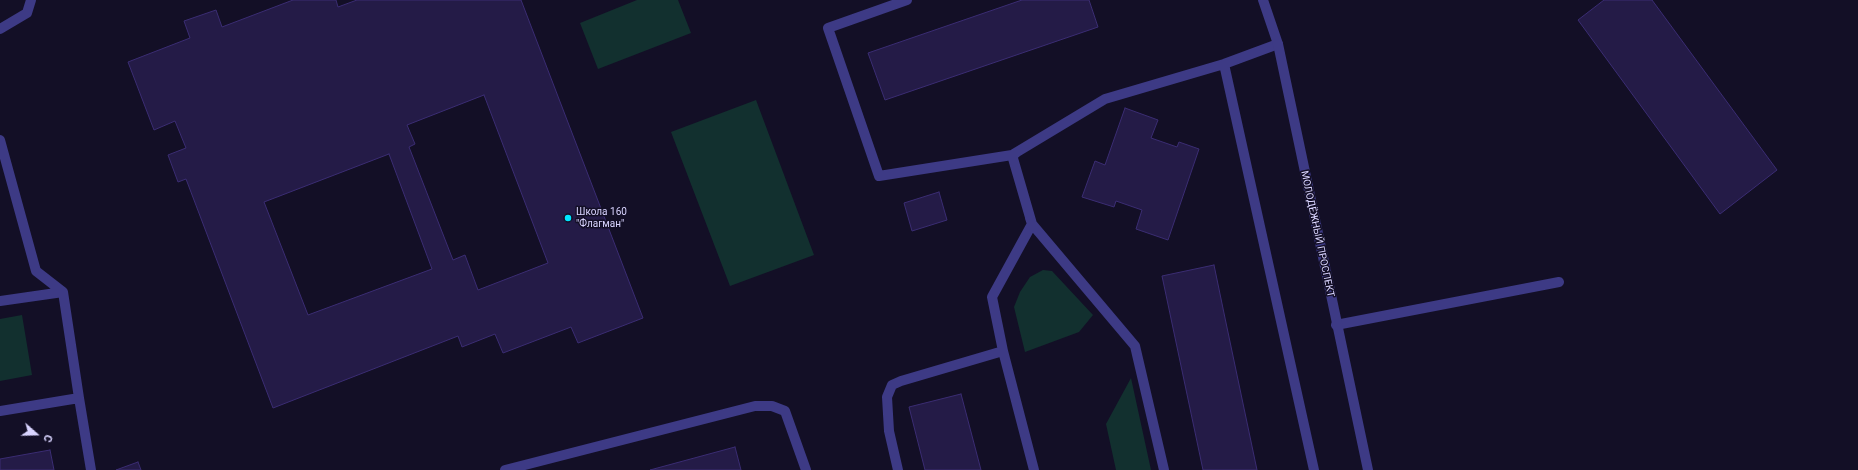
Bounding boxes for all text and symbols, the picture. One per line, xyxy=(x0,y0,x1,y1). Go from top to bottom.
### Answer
street label: МОЛОДЁЖНЫЙ ПРОСПЕКТ xyxy=(1298,170,1336,298)
place label: Школа 160 "Флагман" xyxy=(576,206,627,230)
marker: Школа 160 "Флагман" xyxy=(563,213,573,223)
north arrow xyxy=(16,414,56,454)
text: С xyxy=(40,433,55,444)

